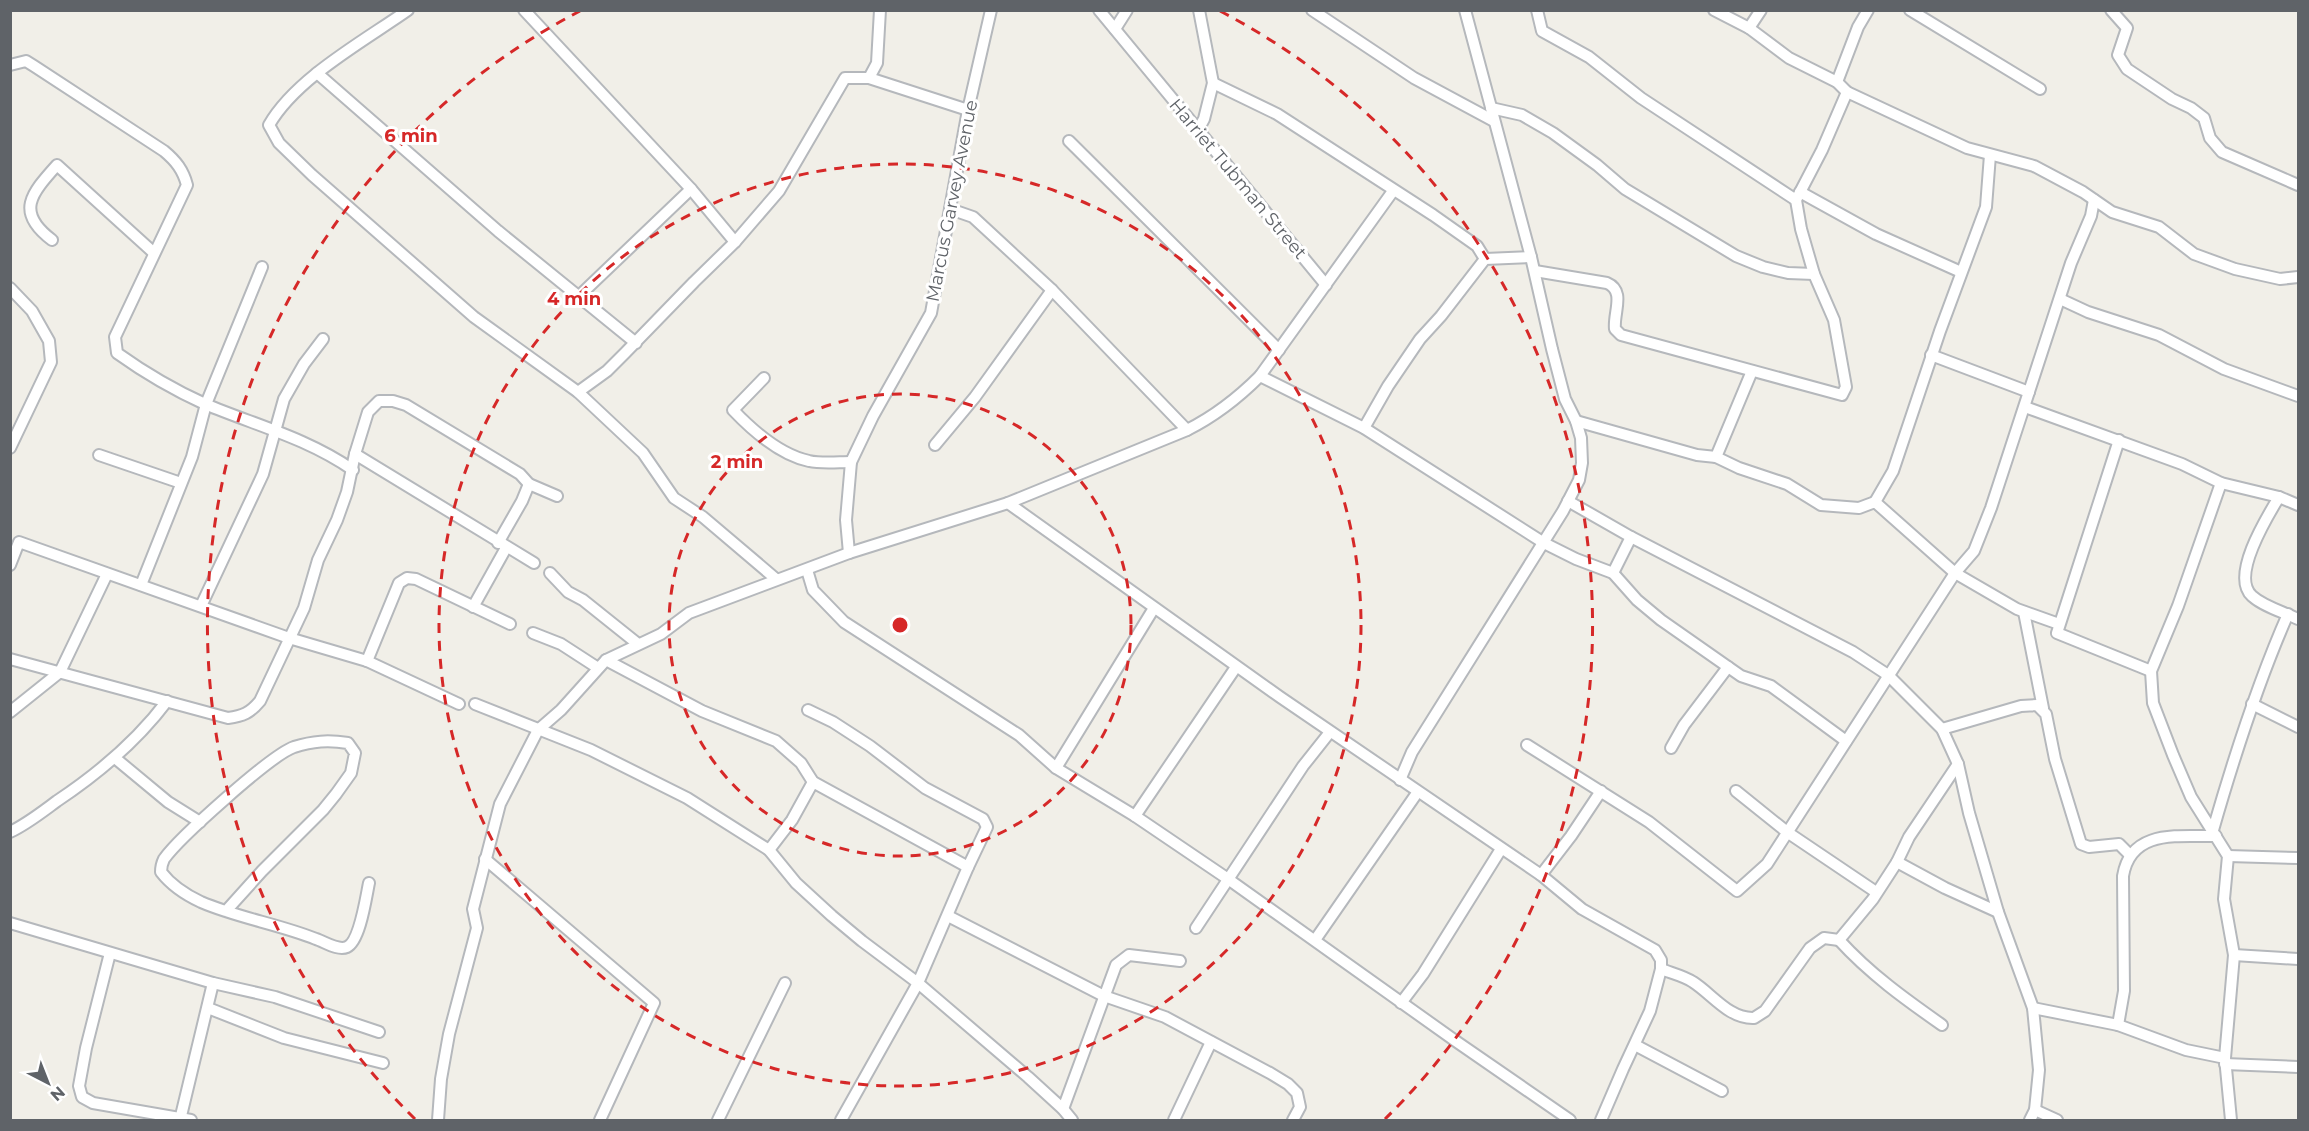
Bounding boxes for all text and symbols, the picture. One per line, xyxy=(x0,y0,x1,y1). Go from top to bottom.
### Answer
street label: Harriet Tubman Street xyxy=(1164,94,1312,264)
street label: Marcus Garvey Avenue xyxy=(922,98,982,304)
text: 6 min xyxy=(384,125,438,147)
text: 4 min xyxy=(547,288,601,310)
text: 2 min xyxy=(711,451,763,473)
centre of rings xyxy=(890,615,910,635)
north arrow xyxy=(18,1053,78,1113)
text: N xyxy=(47,1082,69,1105)

